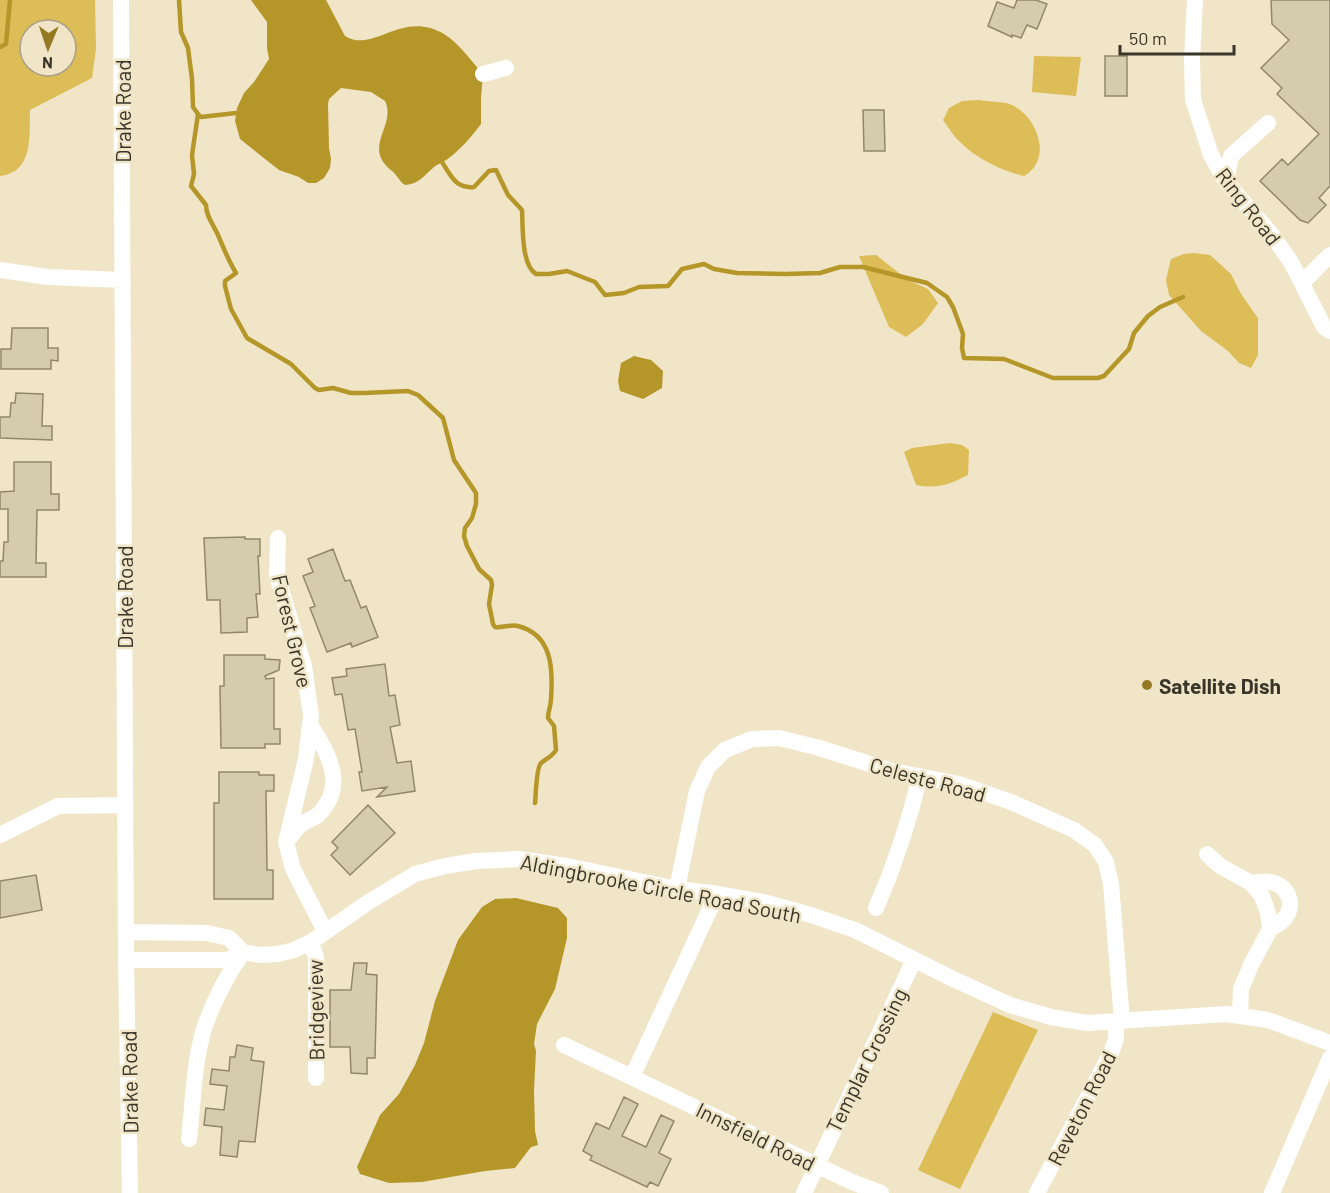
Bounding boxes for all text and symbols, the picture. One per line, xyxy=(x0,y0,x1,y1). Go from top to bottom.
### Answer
north arrow xyxy=(18,18,78,78)
scale bar xyxy=(1120,18,1234,56)
text: 50 m xyxy=(1129,27,1167,49)
text: N xyxy=(42,54,53,73)
street label: Drake Road xyxy=(110,59,135,163)
street label: Ring Road xyxy=(1211,162,1287,250)
street label: Drake Road xyxy=(112,545,137,649)
street label: Forest Grove xyxy=(268,572,318,690)
place label: Satellite Dish xyxy=(1159,673,1281,698)
marker: Satellite Dish xyxy=(1140,678,1154,692)
street label: Celeste Road xyxy=(867,752,989,806)
street label: Aldingbrooke Circle Road South xyxy=(518,848,804,928)
street label: Bridgeview xyxy=(302,959,328,1061)
street label: Templar Crossing xyxy=(820,984,912,1136)
street label: Drake Road xyxy=(116,1030,142,1134)
street label: Reveton Road xyxy=(1041,1047,1121,1169)
street label: Innsfield Road xyxy=(692,1096,820,1176)

